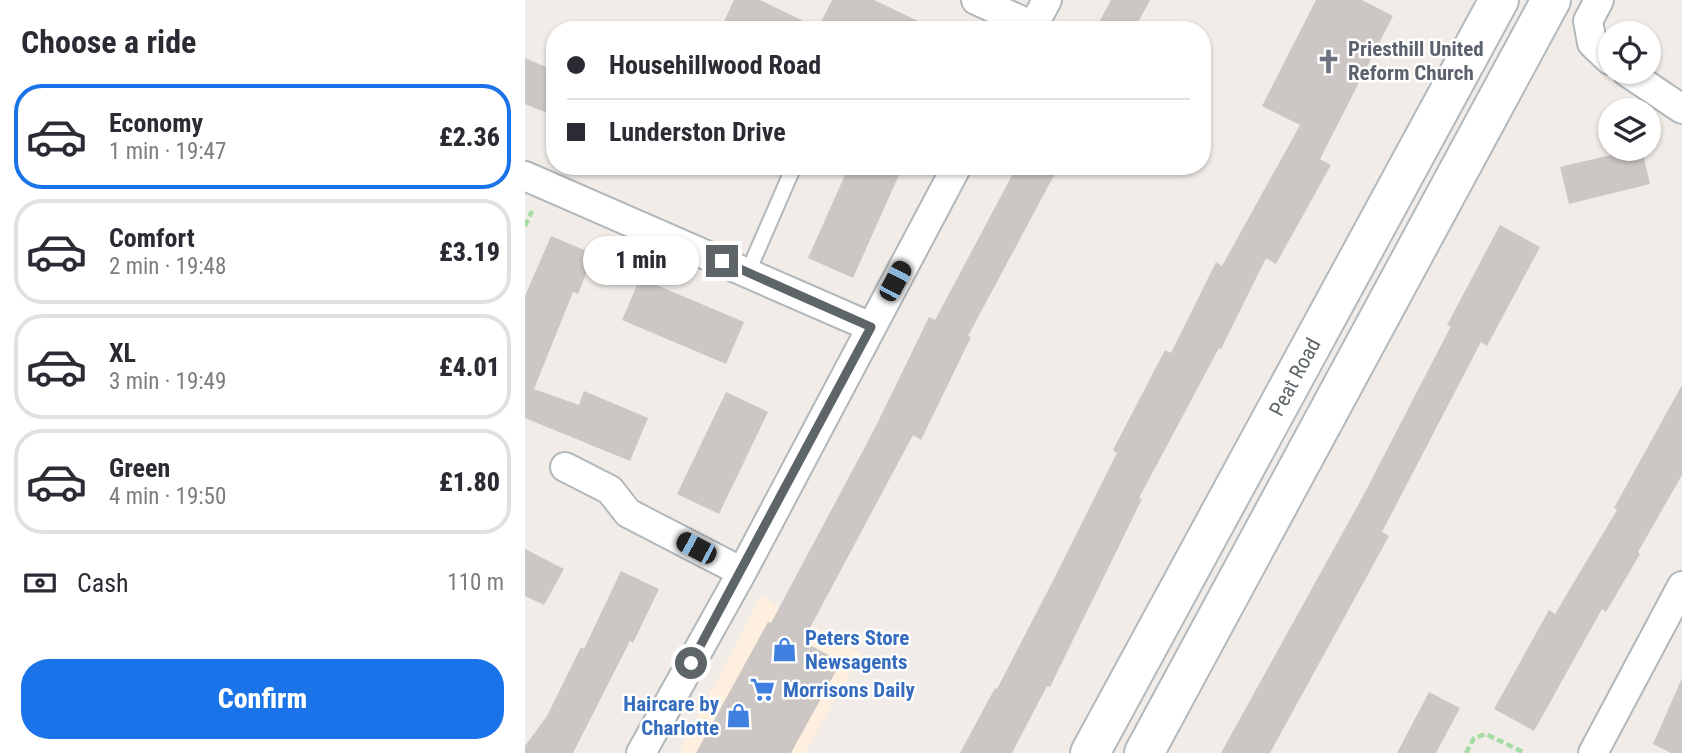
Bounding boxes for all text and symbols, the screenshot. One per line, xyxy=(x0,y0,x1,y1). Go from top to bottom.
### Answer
map controls xyxy=(1598,21,1661,161)
button: locate xyxy=(1598,21,1661,84)
text: Choose a ride xyxy=(21,23,196,61)
place label: Priesthill United Reform Church xyxy=(1348,37,1484,85)
church icon: Priesthill United Reform Church xyxy=(1314,47,1342,75)
text: Househillwood Road xyxy=(609,50,821,80)
button: layers xyxy=(1598,98,1661,161)
icon: car xyxy=(25,105,88,168)
text: Economy xyxy=(109,108,203,138)
text: Lunderston Drive xyxy=(609,117,786,147)
text: £2.36 xyxy=(439,122,500,152)
text: 1 min · 19:47 xyxy=(109,138,226,165)
icon: car xyxy=(25,220,88,283)
text: Comfort xyxy=(109,223,195,253)
callout: 1 min xyxy=(582,236,697,286)
text: £3.19 xyxy=(439,237,500,267)
route end xyxy=(706,245,738,277)
text: 1 min xyxy=(615,247,667,274)
text: 2 min · 19:48 xyxy=(109,253,226,280)
car xyxy=(876,258,915,304)
street label: Peat Road xyxy=(1265,334,1325,420)
icon: car xyxy=(25,335,88,398)
text: XL xyxy=(109,338,136,368)
text: £4.01 xyxy=(439,352,500,382)
text: 3 min · 19:49 xyxy=(109,368,226,395)
icon: car xyxy=(25,450,88,513)
text: Green xyxy=(109,453,170,483)
text: £1.80 xyxy=(439,467,500,497)
text: 4 min · 19:50 xyxy=(109,483,226,510)
car xyxy=(673,529,720,567)
icon: cash xyxy=(21,564,59,602)
text: Cash xyxy=(77,568,129,598)
text: 110 m xyxy=(447,569,504,596)
place label: Peters Store Newsagents xyxy=(805,626,909,674)
shop icon: Peters Store Newsagents xyxy=(771,636,799,664)
route start xyxy=(675,647,707,679)
button: Confirm xyxy=(21,659,504,739)
supermarket icon: Morrisons Daily xyxy=(749,676,777,704)
place label: Morrisons Daily xyxy=(783,678,916,702)
place label: Haircare by Charlotte xyxy=(623,692,720,740)
shop icon: Haircare by Charlotte xyxy=(725,702,753,730)

